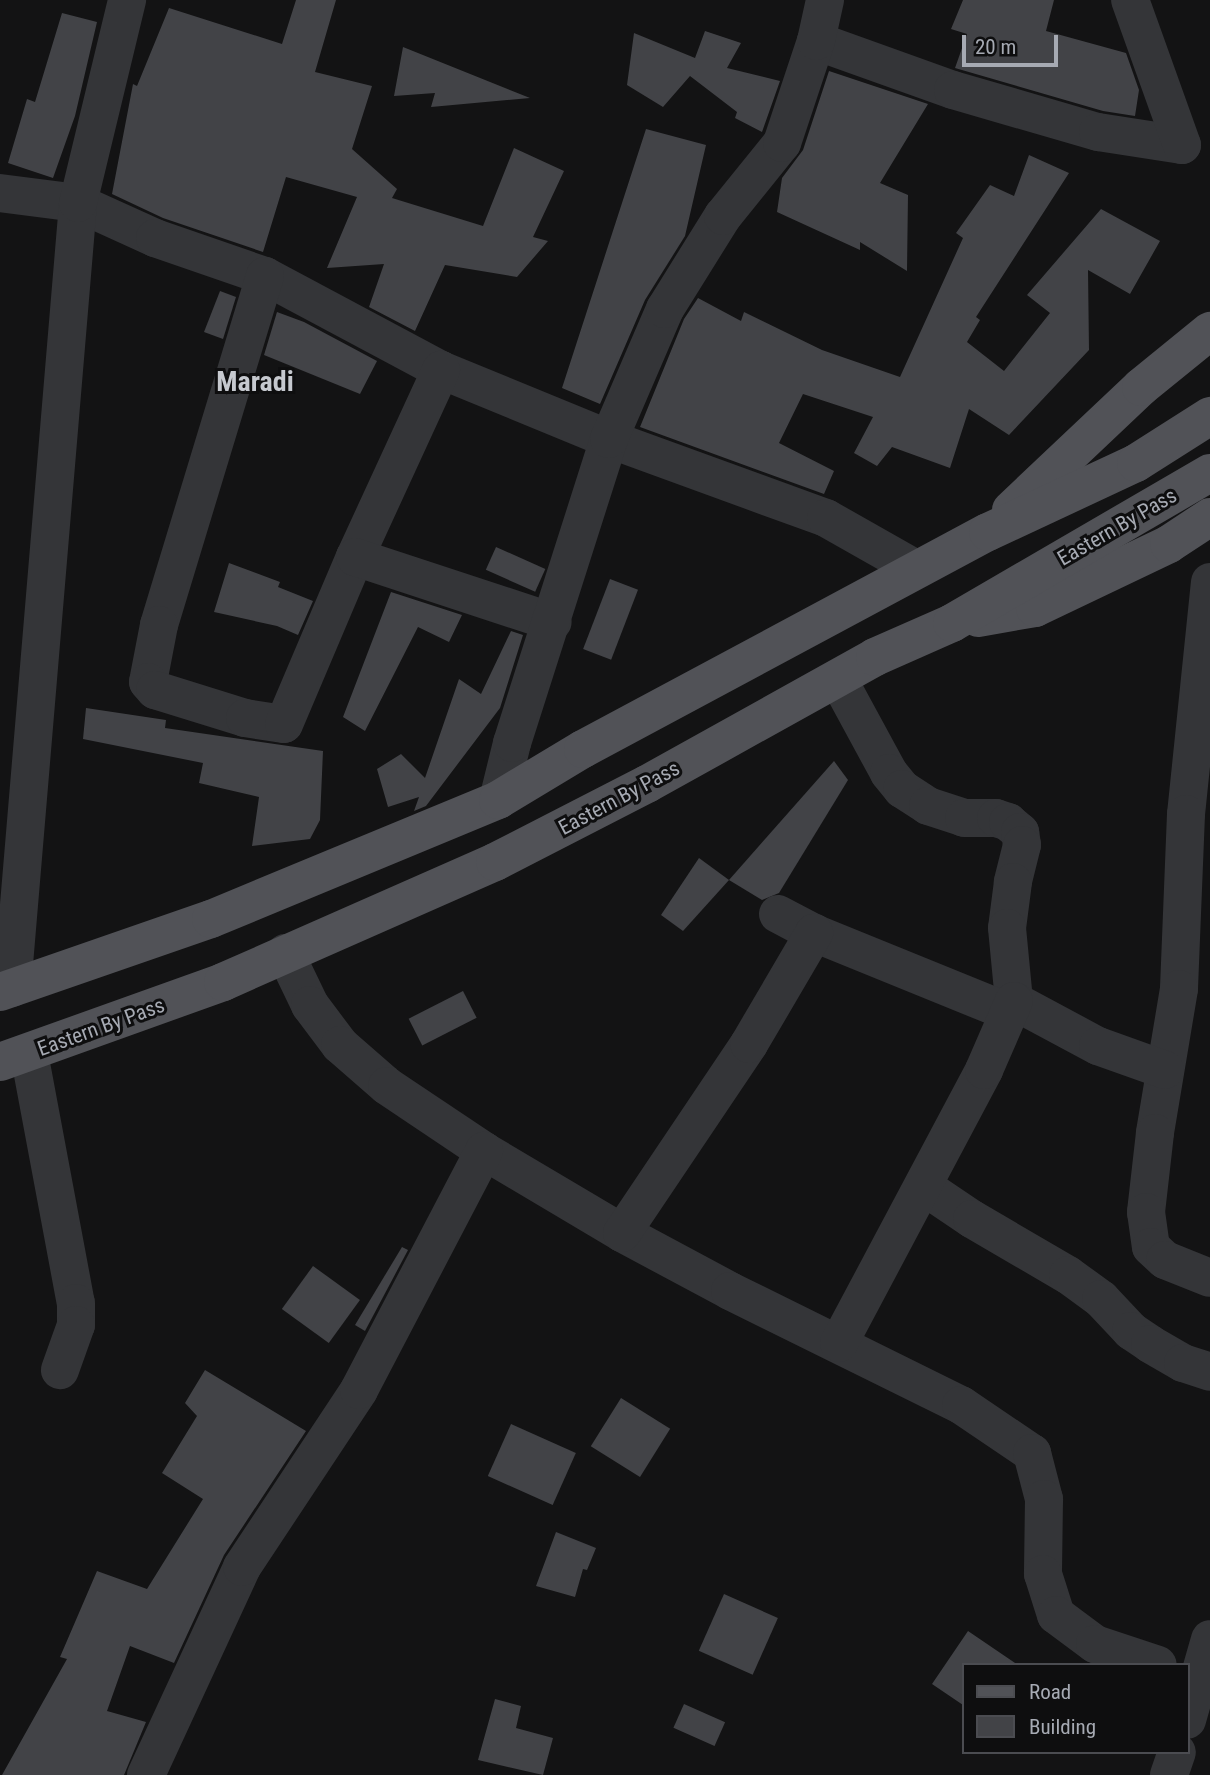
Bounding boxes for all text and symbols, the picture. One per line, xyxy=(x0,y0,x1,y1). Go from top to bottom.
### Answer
scale bar xyxy=(965,21,1061,65)
text: 20 m xyxy=(975,35,1016,59)
district label: Maradi xyxy=(216,365,294,399)
street label: Eastern By Pass xyxy=(1053,483,1181,571)
street label: Eastern By Pass xyxy=(554,756,684,840)
street label: Eastern By Pass xyxy=(34,992,168,1062)
legend xyxy=(962,1663,1189,1754)
text: Road xyxy=(1029,1680,1071,1704)
text: Building xyxy=(1029,1715,1096,1739)

